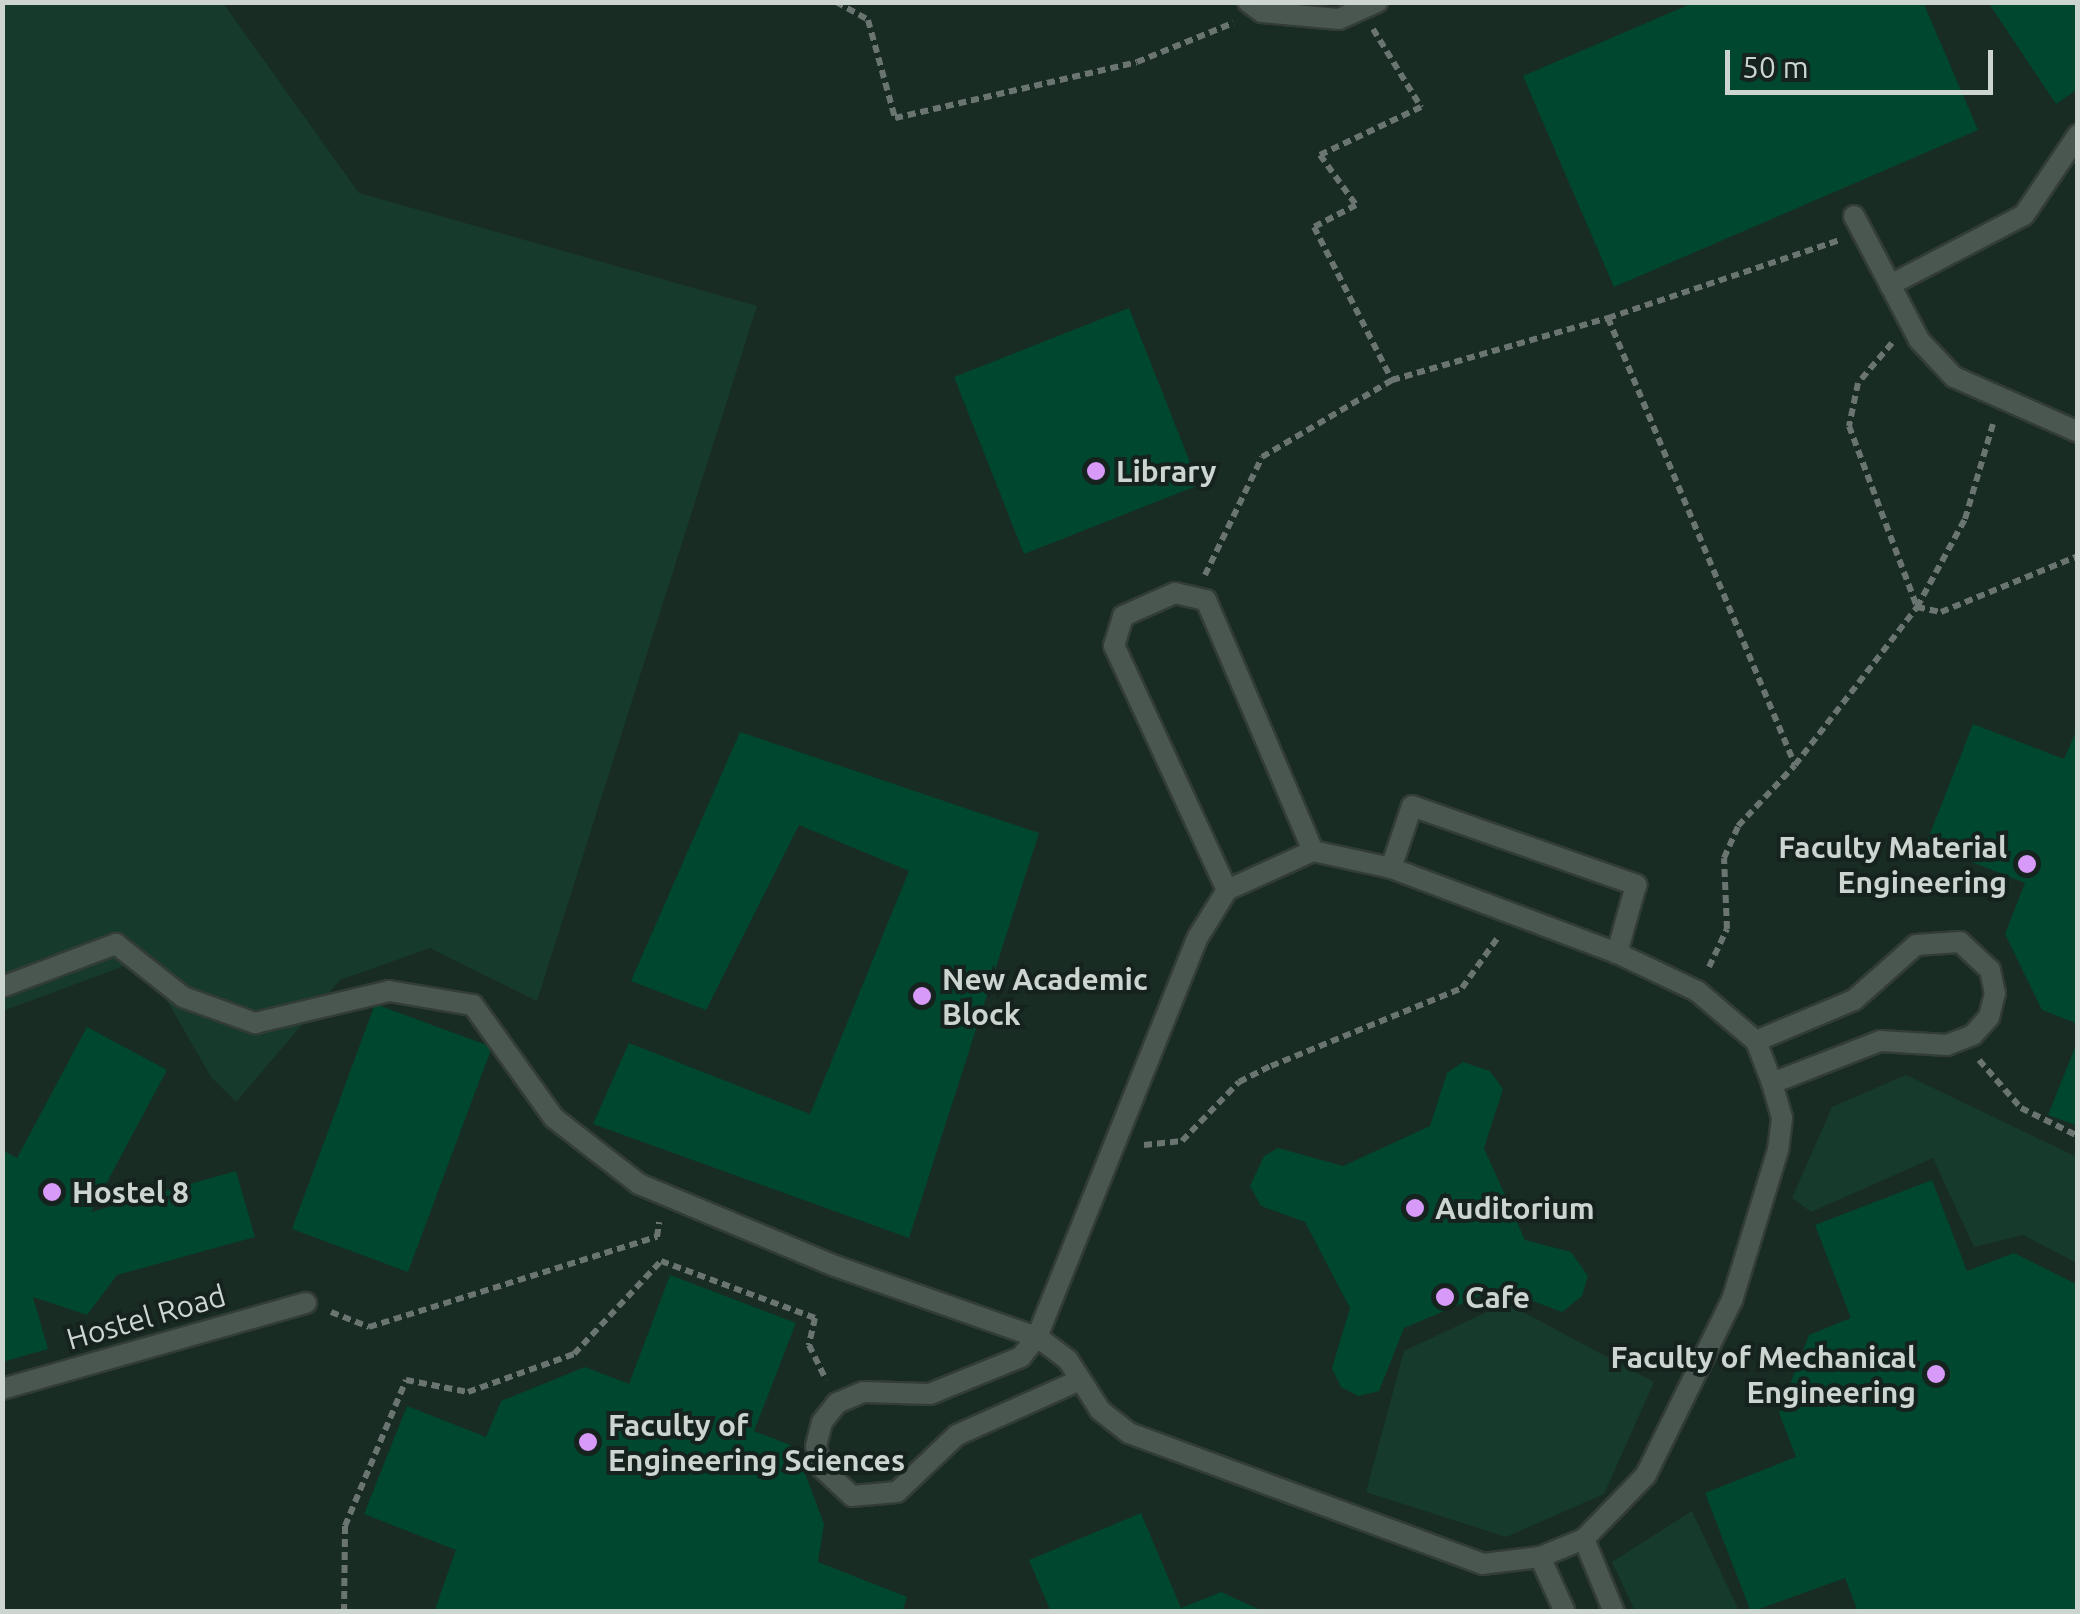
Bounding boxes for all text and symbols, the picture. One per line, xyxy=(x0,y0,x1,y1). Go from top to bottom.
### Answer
scale bar xyxy=(1730,30,1998,92)
text: 50 m xyxy=(1742,50,1809,84)
place label: Library xyxy=(1116,453,1216,489)
marker: Library xyxy=(1085,460,1107,482)
place label: Faculty Material Engineering xyxy=(1778,829,2007,900)
marker: Faculty Material Engineering xyxy=(2016,853,2038,875)
place label: New Academic Block xyxy=(942,961,1148,1032)
marker: New Academic Block xyxy=(911,985,933,1007)
place label: Hostel 8 xyxy=(72,1174,189,1210)
marker: Hostel 8 xyxy=(41,1181,63,1203)
place label: Auditorium xyxy=(1435,1190,1595,1226)
marker: Auditorium xyxy=(1404,1197,1426,1219)
street label: Hostel Road xyxy=(62,1277,230,1357)
place label: Cafe xyxy=(1465,1279,1530,1315)
marker: Cafe xyxy=(1434,1286,1456,1308)
place label: Faculty of Mechanical Engineering xyxy=(1611,1339,1916,1410)
marker: Faculty of Mechanical Engineering xyxy=(1925,1363,1947,1385)
place label: Faculty of Engineering Sciences xyxy=(608,1407,905,1478)
marker: Faculty of Engineering Sciences xyxy=(577,1431,599,1453)

